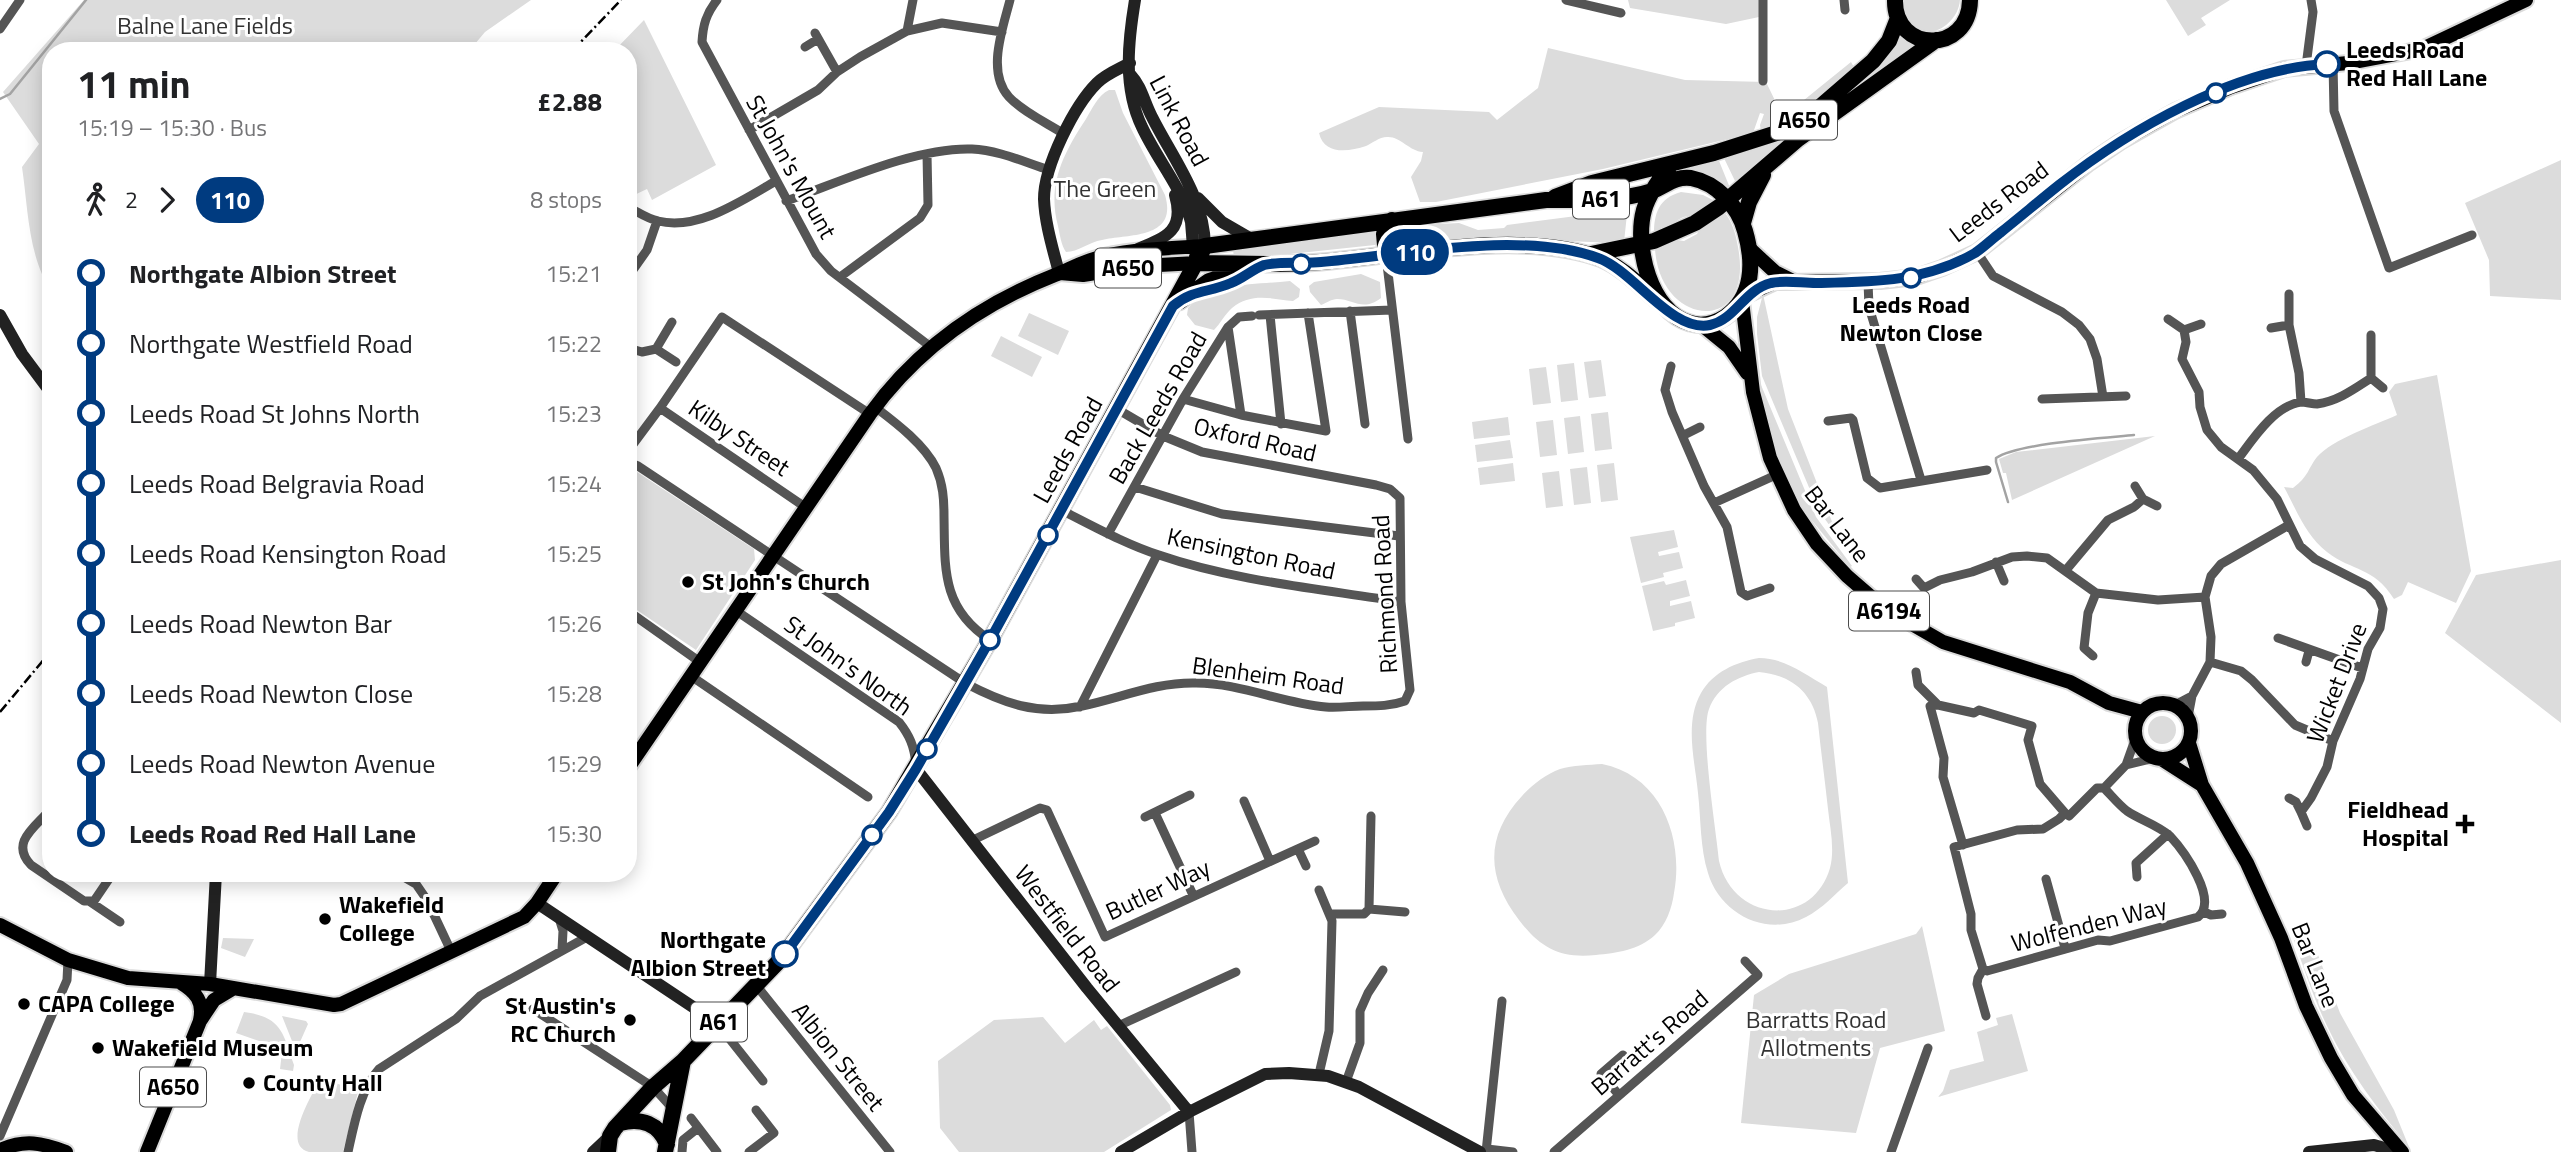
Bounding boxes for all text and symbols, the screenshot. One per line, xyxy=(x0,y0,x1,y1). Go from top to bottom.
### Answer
park label: Balne Lane Fields xyxy=(117,7,293,43)
place label: Leeds Road Red Hall Lane xyxy=(2346,31,2487,95)
marker: Leeds Road Red Hall Lane xyxy=(2314,51,2340,77)
text: 11 min xyxy=(77,55,191,113)
street label: Link Road xyxy=(1141,69,1219,172)
text: £2.88 xyxy=(537,82,602,121)
unlabelled marker xyxy=(2206,83,2226,103)
street label: St John's Mount xyxy=(737,88,847,245)
road number: A650 xyxy=(1771,100,1837,140)
text: 15:19 – 15:30 · Bus xyxy=(77,110,267,145)
street label: Leeds Road xyxy=(1941,152,2056,251)
park label: The Green xyxy=(1054,170,1156,206)
road number: A61 xyxy=(1573,180,1629,218)
icon: walk xyxy=(77,181,115,219)
icon: forward xyxy=(148,181,186,219)
text: 2 xyxy=(125,182,138,217)
text: 110 xyxy=(210,182,250,218)
text: 8 stops xyxy=(530,182,602,217)
line badge: 110 xyxy=(1375,229,1455,275)
text: 110 xyxy=(1395,234,1435,270)
road number: A650 xyxy=(1095,248,1161,288)
text: Northgate Albion Street xyxy=(129,254,396,293)
unlabelled marker xyxy=(1291,254,1311,274)
text: 15:21 xyxy=(545,256,602,291)
marker: Leeds Road Newton Close xyxy=(1901,268,1921,288)
place label: Leeds Road Newton Close xyxy=(1839,286,1983,350)
text: Northgate Westfield Road xyxy=(129,324,413,363)
street label: Back Leeds Road xyxy=(1099,325,1215,490)
text: 15:22 xyxy=(545,326,602,361)
street label: Kilby Street xyxy=(682,390,798,485)
street label: Leeds Road xyxy=(1023,390,1111,509)
text: Leeds Road St Johns North xyxy=(129,394,420,433)
text: 15:23 xyxy=(545,396,602,431)
street label: Oxford Road xyxy=(1190,407,1320,471)
text: Leeds Road Belgravia Road xyxy=(129,464,425,503)
text: 15:24 xyxy=(545,466,602,501)
street label: Bar Lane xyxy=(1796,477,1879,570)
street label: Richmond Road xyxy=(1362,514,1406,674)
street label: Kensington Road xyxy=(1164,518,1339,588)
unlabelled marker xyxy=(1038,525,1058,545)
text: Leeds Road Kensington Road xyxy=(129,534,447,573)
text: 15:25 xyxy=(545,536,602,571)
place label: St John's Church xyxy=(702,563,870,599)
marker: St John's Church xyxy=(680,574,696,590)
road number: A6194 xyxy=(1849,592,1929,631)
text: Leeds Road Newton Bar xyxy=(129,604,392,643)
text: 15:26 xyxy=(545,606,602,641)
street label: St John's North xyxy=(777,606,920,724)
street label: Wicket Drive xyxy=(2297,617,2376,748)
unlabelled marker xyxy=(980,630,1000,650)
street label: Blenheim Road xyxy=(1190,647,1346,703)
text: Leeds Road Newton Close xyxy=(129,674,413,713)
text: 15:28 xyxy=(545,676,602,711)
unlabelled marker xyxy=(917,739,937,759)
text: Leeds Road Newton Avenue xyxy=(129,744,435,783)
text: 15:29 xyxy=(545,746,602,781)
place label: Fieldhead Hospital xyxy=(2347,791,2449,855)
text: Leeds Road Red Hall Lane xyxy=(129,814,416,853)
marker: Fieldhead Hospital xyxy=(2455,814,2475,834)
text: 15:30 xyxy=(545,816,602,851)
unlabelled marker xyxy=(862,825,882,845)
street label: Butler Way xyxy=(1099,849,1216,929)
street label: Westfield Road xyxy=(1006,857,1129,1000)
place label: Wakefield College xyxy=(339,886,444,950)
street label: Wolfenden Way xyxy=(2007,887,2171,961)
marker: Wakefield College xyxy=(317,911,333,927)
street label: Bar Lane xyxy=(2283,917,2349,1013)
place label: Northgate Albion Street xyxy=(631,921,766,985)
marker: Northgate Albion Street xyxy=(772,941,798,967)
street label: Barratt's Road xyxy=(1583,981,1716,1104)
place label: CAPA College xyxy=(38,985,175,1021)
place label: St Austin's RC Church xyxy=(505,987,616,1051)
street label: Albion Street xyxy=(784,994,894,1119)
marker: CAPA College xyxy=(16,996,32,1012)
park label: Barratts Road Allotments xyxy=(1746,1001,1886,1065)
road number: A61 xyxy=(691,1002,747,1042)
marker: St Austin's RC Church xyxy=(622,1012,638,1028)
place label: Wakefield Museum xyxy=(112,1029,313,1065)
marker: Wakefield Museum xyxy=(90,1040,106,1056)
place label: County Hall xyxy=(263,1064,383,1100)
road number: A650 xyxy=(140,1068,206,1106)
marker: County Hall xyxy=(241,1075,257,1091)

